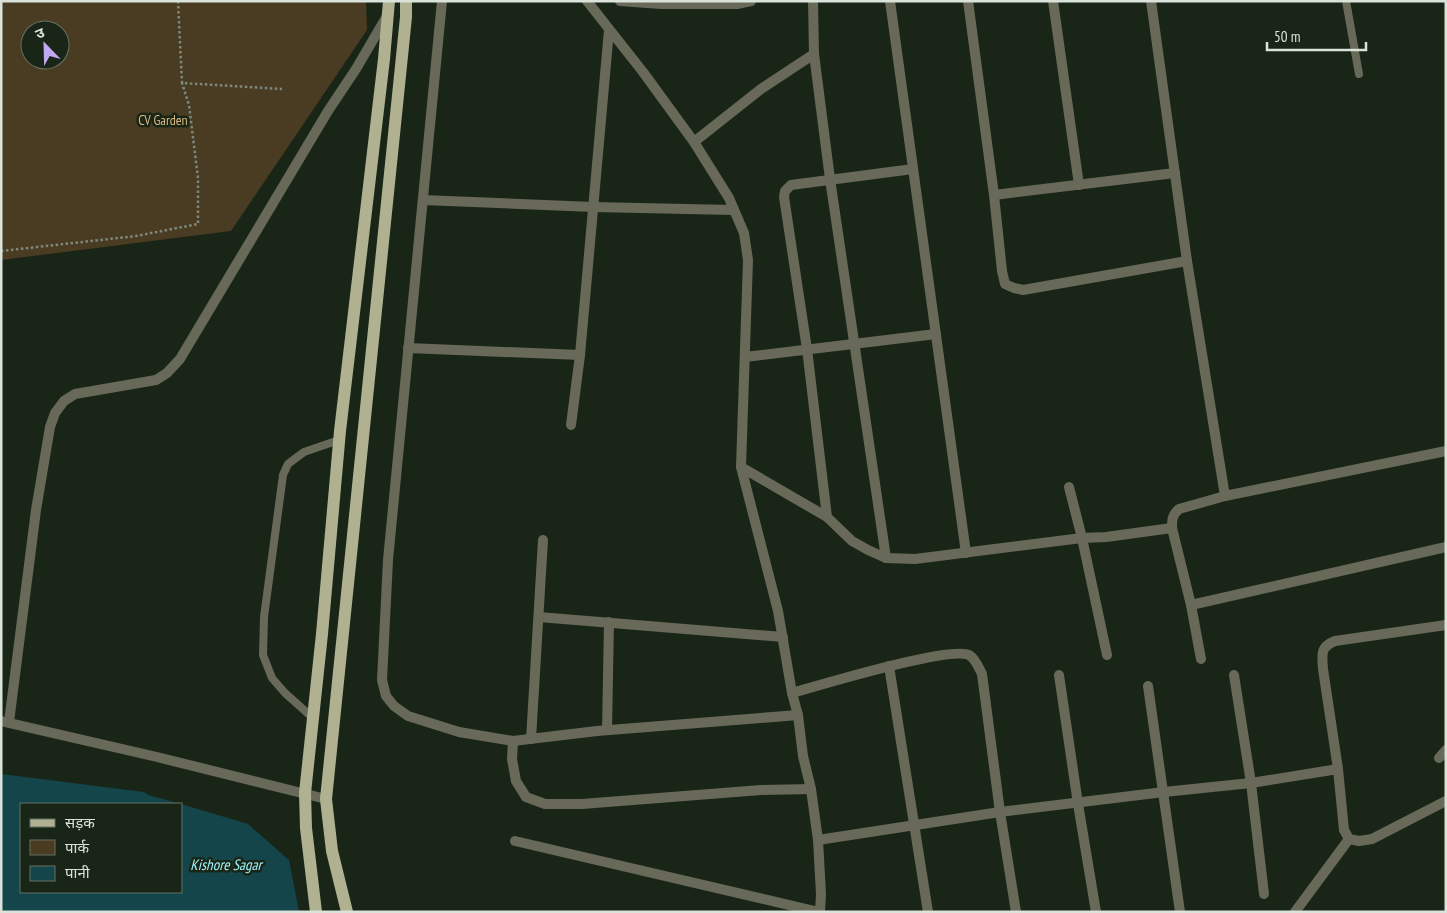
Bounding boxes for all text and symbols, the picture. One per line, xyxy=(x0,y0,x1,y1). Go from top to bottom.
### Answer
north arrow xyxy=(20,20,70,70)
scale bar xyxy=(1267,20,1366,52)
text: उ xyxy=(33,23,48,43)
text: 50 m xyxy=(1274,27,1300,46)
park label: CV Garden xyxy=(138,111,188,129)
legend xyxy=(20,803,182,893)
text: सड़क xyxy=(65,813,95,832)
text: पार्क xyxy=(65,838,89,857)
water label: Kishore Sagar xyxy=(190,855,264,874)
text: पानी xyxy=(65,863,91,882)

